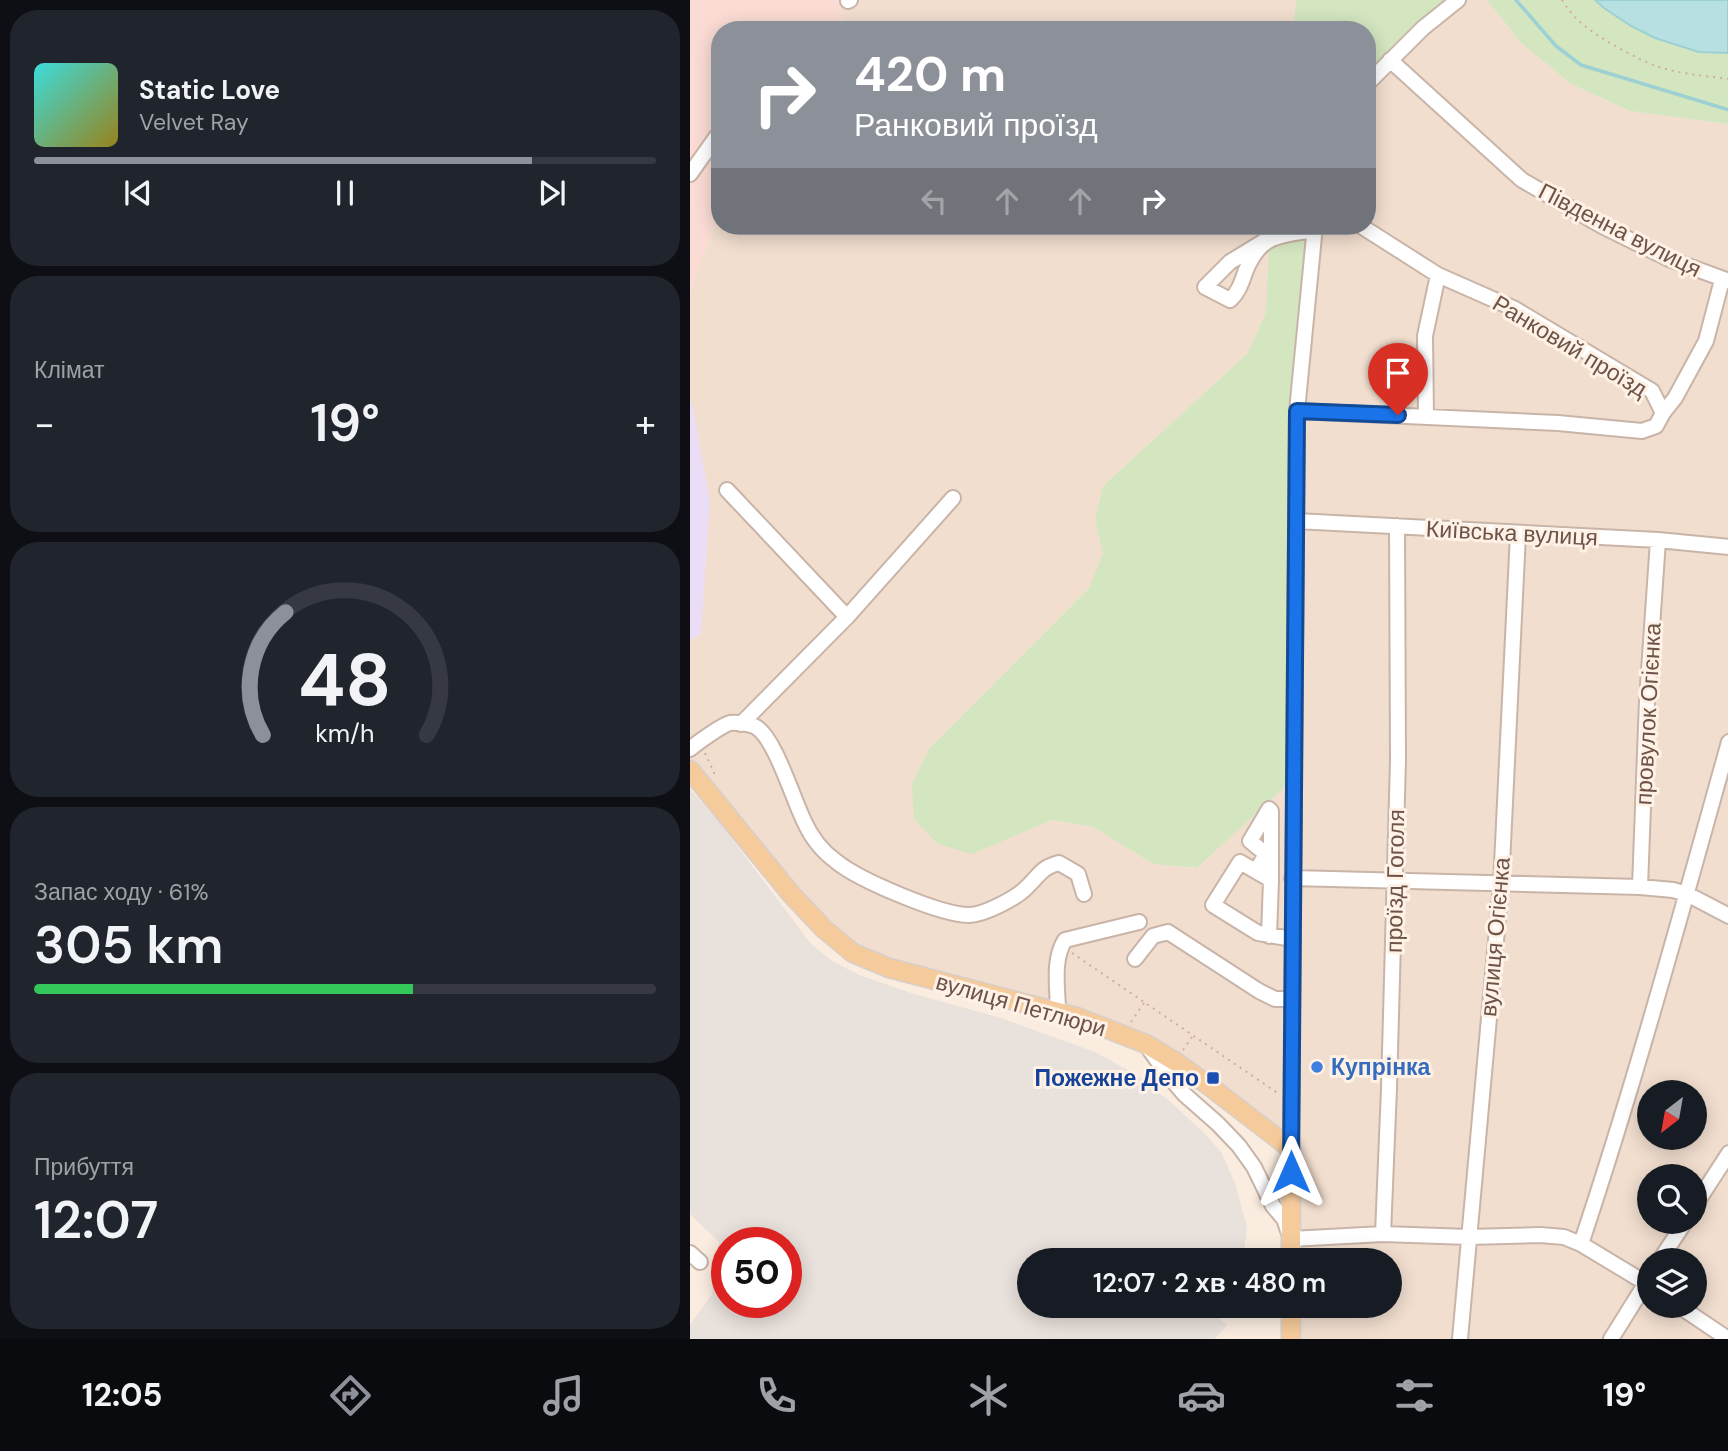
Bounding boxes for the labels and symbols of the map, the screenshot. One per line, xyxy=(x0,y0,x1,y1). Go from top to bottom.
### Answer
street label: Південна вулиця xyxy=(1534,176,1706,284)
street label: Ранковий проїзд xyxy=(1487,288,1653,404)
pin xyxy=(1368,343,1428,415)
street label: Київська вулиця xyxy=(1425,514,1599,552)
street label: провулок Огієнка xyxy=(1628,622,1668,806)
street label: проїзд Гоголя xyxy=(1379,809,1411,953)
street label: вулиця Огієнка xyxy=(1473,856,1517,1018)
street label: вулиця Петлюри xyxy=(932,966,1110,1044)
place label: Купрінка xyxy=(1331,1052,1431,1082)
marker: Купрінка xyxy=(1309,1059,1325,1075)
place label: Пожежне Депо xyxy=(1034,1063,1199,1093)
marker: Пожежне Депо xyxy=(1205,1070,1221,1086)
north arrow xyxy=(1637,1080,1707,1150)
position arrow xyxy=(1254,1135,1328,1209)
speed limit sign: 50 xyxy=(711,1227,802,1318)

